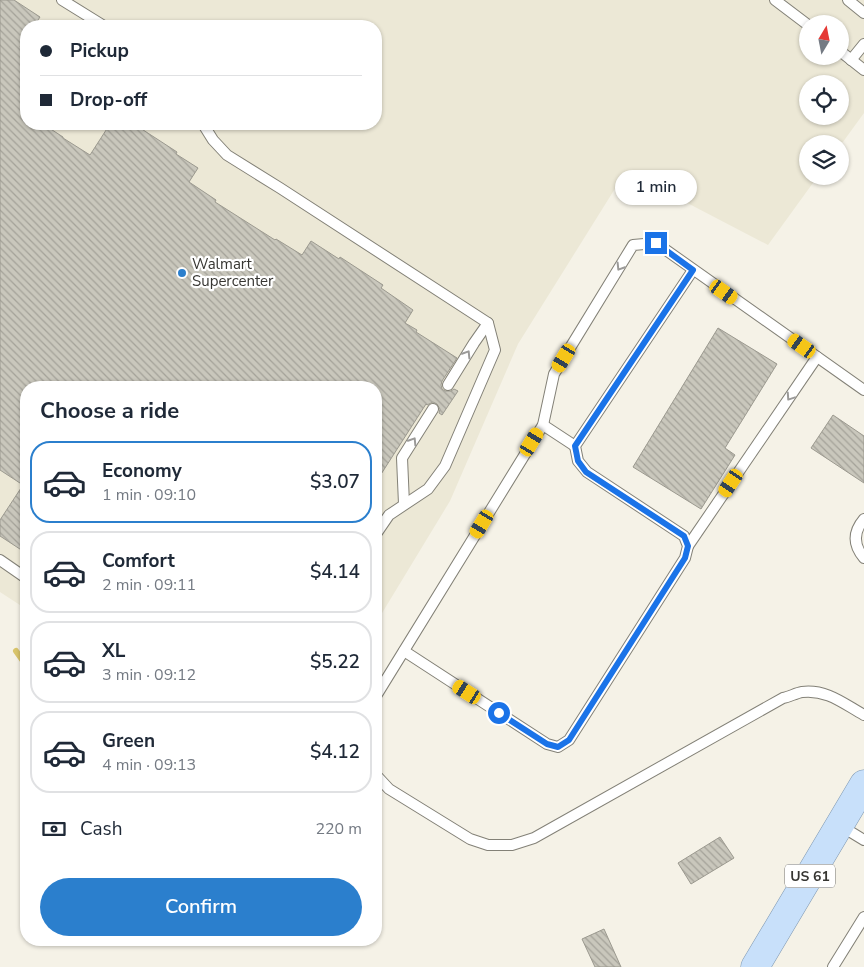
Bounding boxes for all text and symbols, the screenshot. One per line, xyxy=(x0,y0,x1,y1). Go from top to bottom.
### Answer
north arrow xyxy=(799,15,849,65)
map controls xyxy=(799,15,849,185)
text: Pickup xyxy=(70,38,129,64)
button: locate xyxy=(799,75,849,125)
text: Drop-off xyxy=(70,87,147,113)
button: layers xyxy=(799,135,849,185)
callout: 1 min xyxy=(615,170,697,206)
text: 1 min xyxy=(636,176,676,198)
route end xyxy=(645,232,667,254)
place label: Walmart Supercenter xyxy=(192,254,274,291)
one-way arrow xyxy=(616,262,626,271)
marker: Walmart Supercenter xyxy=(176,267,188,279)
car xyxy=(707,277,740,307)
car xyxy=(785,331,818,361)
car xyxy=(549,341,578,375)
one-way arrow xyxy=(461,350,471,359)
one-way arrow xyxy=(787,392,796,401)
text: Choose a ride xyxy=(40,396,179,426)
car xyxy=(517,425,546,459)
one-way arrow xyxy=(406,438,416,447)
text: Economy xyxy=(102,458,182,484)
icon: car xyxy=(42,460,87,505)
car xyxy=(716,466,745,500)
text: $3.07 xyxy=(310,469,360,495)
text: 1 min · 09:10 xyxy=(102,484,196,506)
car xyxy=(467,507,496,541)
text: Comfort xyxy=(102,548,175,574)
icon: car xyxy=(42,550,87,595)
text: $4.14 xyxy=(310,559,360,585)
text: 2 min · 09:11 xyxy=(102,574,196,596)
text: XL xyxy=(102,638,125,664)
icon: car xyxy=(42,640,87,685)
text: $5.22 xyxy=(310,649,360,675)
text: 3 min · 09:12 xyxy=(102,664,196,686)
car xyxy=(450,678,483,706)
route start xyxy=(488,702,510,724)
text: Green xyxy=(102,728,155,754)
icon: car xyxy=(42,730,87,775)
text: $4.12 xyxy=(310,739,360,765)
text: 4 min · 09:13 xyxy=(102,754,196,776)
icon: cash xyxy=(40,815,68,843)
text: Cash xyxy=(80,816,122,842)
text: 220 m xyxy=(315,818,362,840)
road number: US 61 xyxy=(785,864,835,888)
button: Confirm xyxy=(40,878,362,936)

